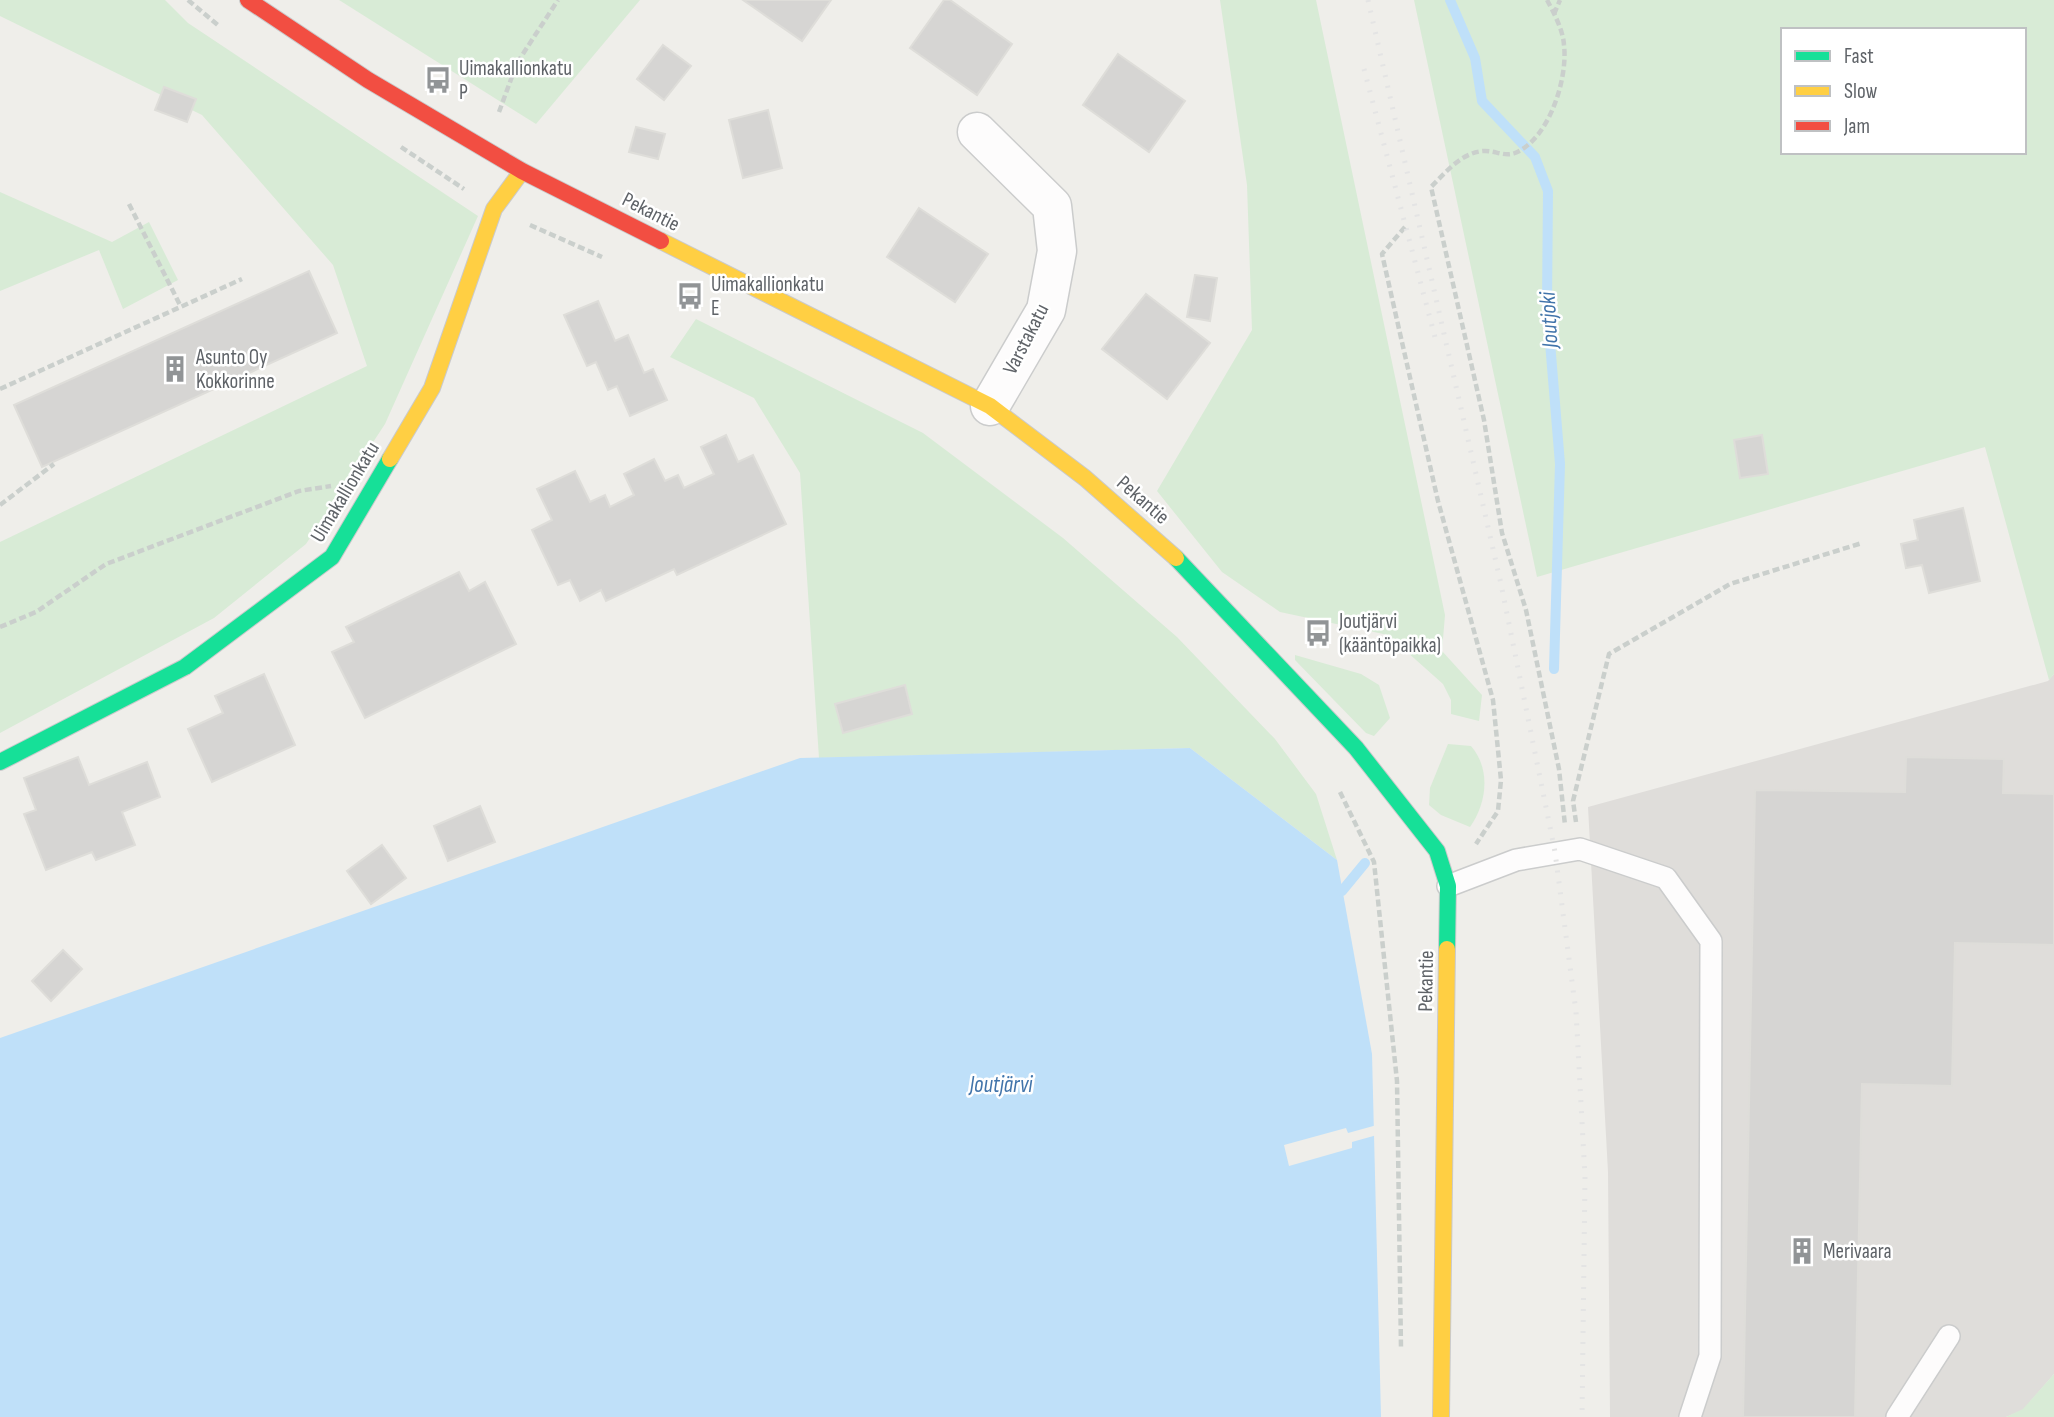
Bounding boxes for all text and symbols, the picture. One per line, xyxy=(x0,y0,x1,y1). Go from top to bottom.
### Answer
legend xyxy=(1781,28,2026,154)
text: Fast xyxy=(1844,44,1874,69)
place label: Uimakallionkatu P xyxy=(459,56,572,105)
bus stop icon: Uimakallionkatu P xyxy=(423,65,453,95)
text: Slow xyxy=(1844,79,1878,104)
text: Jam xyxy=(1843,114,1870,139)
street label: Pekantie xyxy=(618,187,684,237)
place label: Uimakallionkatu E xyxy=(711,272,824,321)
bus stop icon: Uimakallionkatu E xyxy=(675,281,705,311)
water label: Joutjoki xyxy=(1534,290,1565,351)
street label: Varstakatu xyxy=(998,300,1054,378)
place label: Asunto Oy Kokkorinne xyxy=(195,345,275,394)
building icon: Asunto Oy Kokkorinne xyxy=(160,354,190,384)
street label: Uimakallionkatu xyxy=(305,437,385,547)
street label: Pekantie xyxy=(1112,470,1174,530)
place label: Joutjärvi (kääntöpaikka) xyxy=(1338,609,1441,658)
bus stop icon: Joutjärvi (kääntöpaikka) xyxy=(1303,618,1333,648)
street label: Pekantie xyxy=(1413,950,1439,1012)
water label: Joutjärvi xyxy=(967,1071,1033,1099)
building icon: Merivaara xyxy=(1787,1236,1817,1266)
place label: Merivaara xyxy=(1823,1239,1892,1264)

